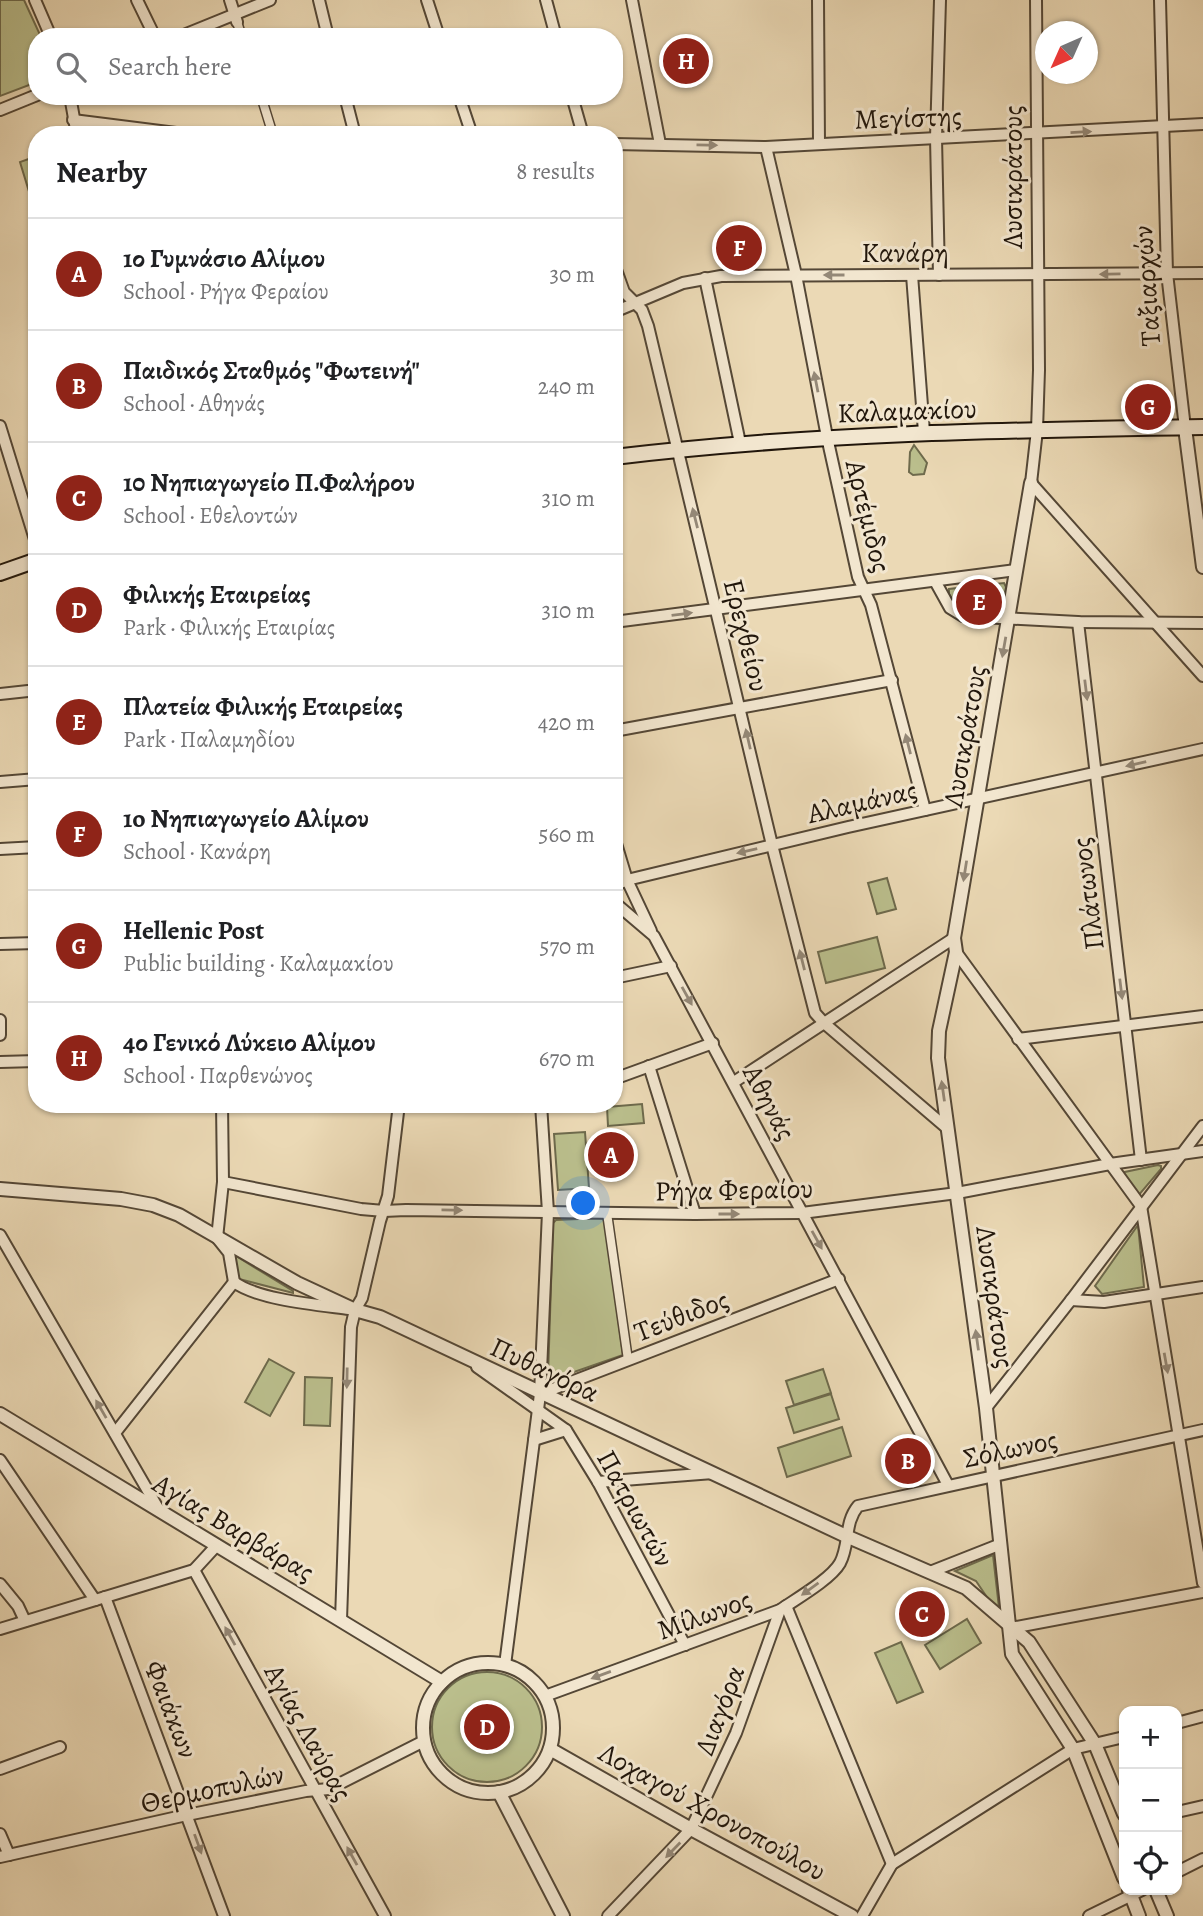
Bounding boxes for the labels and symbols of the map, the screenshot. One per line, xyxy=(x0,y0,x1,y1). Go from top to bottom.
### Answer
north arrow xyxy=(1035,21,1098,84)
pin: H xyxy=(663,35,709,87)
street label: Μεγίστης xyxy=(854,97,962,139)
street label: Λυσικράτους xyxy=(994,105,1032,250)
one-way arrow xyxy=(1070,126,1092,137)
one-way arrow xyxy=(696,140,718,151)
pin: F xyxy=(716,222,762,274)
street label: Ταξιαρχών xyxy=(1124,224,1170,347)
street label: Κανάρη xyxy=(861,234,949,272)
one-way arrow xyxy=(1099,268,1121,280)
one-way arrow xyxy=(823,269,845,281)
one-way arrow xyxy=(811,371,822,393)
pin: G xyxy=(1125,381,1171,433)
street label: Καλαμακίου xyxy=(837,390,977,432)
street label: Αρτέμιδος xyxy=(835,455,900,576)
one-way arrow xyxy=(689,507,700,529)
street label: Ερεχθείου xyxy=(714,575,778,695)
pin: E xyxy=(956,576,1002,628)
one-way arrow xyxy=(671,609,693,620)
one-way arrow xyxy=(998,636,1009,658)
street label: Λυσικράτους xyxy=(934,662,996,811)
one-way arrow xyxy=(1081,679,1092,701)
one-way arrow xyxy=(742,728,753,750)
one-way arrow xyxy=(902,733,913,755)
one-way arrow xyxy=(1125,759,1147,770)
street label: Αλαμάνας xyxy=(803,771,921,833)
street label: Πλάτωνος xyxy=(1062,836,1114,952)
one-way arrow xyxy=(736,846,758,857)
one-way arrow xyxy=(959,861,970,883)
one-way arrow xyxy=(796,949,807,971)
one-way arrow xyxy=(1115,978,1126,1000)
one-way arrow xyxy=(681,986,693,1006)
street label: Αθηνάς xyxy=(733,1057,805,1147)
one-way arrow xyxy=(937,1080,948,1102)
pin: A xyxy=(588,1129,634,1181)
street label: Ρήγα Φεραίου xyxy=(655,1170,813,1210)
your location xyxy=(566,1186,600,1220)
one-way arrow xyxy=(442,1204,464,1216)
one-way arrow xyxy=(718,1208,740,1220)
street label: Λυσικράτους xyxy=(966,1223,1024,1371)
one-way arrow xyxy=(811,1230,823,1250)
street label: Τεύθιδος xyxy=(629,1281,734,1351)
street label: Πυθαγόρα xyxy=(484,1328,605,1412)
one-way arrow xyxy=(971,1329,982,1351)
one-way arrow xyxy=(1161,1352,1172,1374)
one-way arrow xyxy=(342,1367,353,1389)
one-way arrow xyxy=(95,1399,107,1418)
street label: Σόλωνος xyxy=(960,1421,1061,1477)
pin: B xyxy=(885,1435,931,1487)
street label: Πατριωτών xyxy=(587,1443,683,1574)
street label: Αγίας Βαρβάρας xyxy=(145,1464,321,1591)
street label: Μίλωνος xyxy=(652,1580,757,1649)
one-way arrow xyxy=(801,1582,819,1596)
pin: C xyxy=(899,1588,945,1640)
one-way arrow xyxy=(224,1626,236,1645)
street label: Φαιάκων xyxy=(135,1655,207,1764)
street label: Αγίας Λαύρας xyxy=(254,1656,361,1808)
street label: Διαγόρα xyxy=(686,1660,754,1761)
one-way arrow xyxy=(590,1670,611,1681)
pin: D xyxy=(464,1701,510,1753)
street label: Λοχαγού Χρονοπούλου xyxy=(591,1733,833,1890)
street label: Θερμοπυλών xyxy=(137,1755,287,1823)
one-way arrow xyxy=(193,1833,204,1854)
one-way arrow xyxy=(665,1841,681,1858)
one-way arrow xyxy=(346,1847,358,1866)

